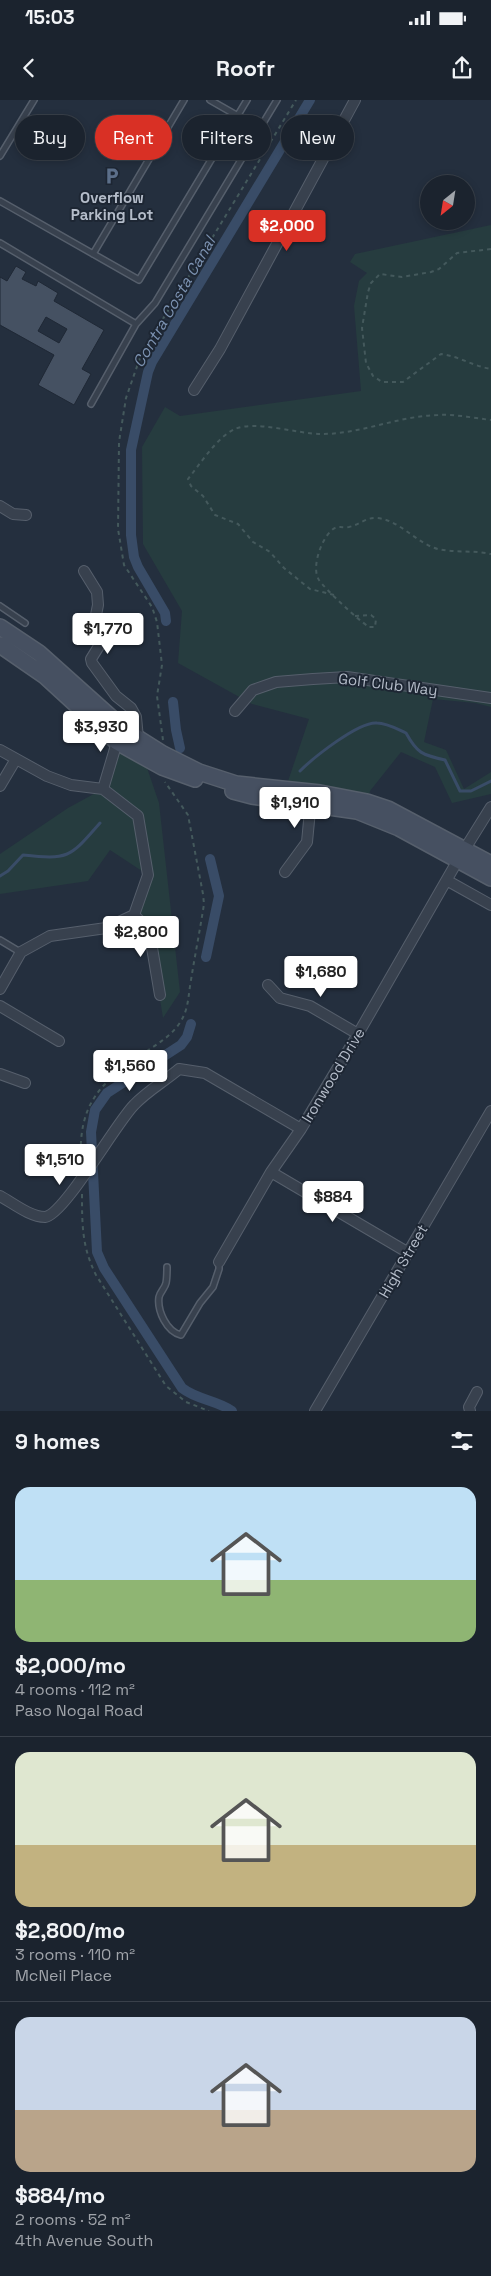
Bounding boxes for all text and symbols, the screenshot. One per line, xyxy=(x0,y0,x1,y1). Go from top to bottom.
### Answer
text: 15:03 xyxy=(25,5,75,30)
icon: back xyxy=(15,54,43,82)
text: Roofr xyxy=(216,54,275,82)
icon: share xyxy=(448,54,476,82)
chip: Buy xyxy=(15,115,85,160)
chip: Rent xyxy=(95,115,172,160)
chip: Filters xyxy=(182,115,271,160)
chip: New xyxy=(281,115,354,160)
parking icon: Overflow Parking Lot xyxy=(102,166,122,186)
north arrow xyxy=(420,175,475,230)
map controls xyxy=(420,175,475,230)
place label: Overflow Parking Lot xyxy=(71,188,153,224)
pin: $2,000 xyxy=(246,210,328,252)
text: $2,000 xyxy=(260,215,314,236)
water label: Contra Costa Canal xyxy=(128,231,221,371)
pin: $1,770 xyxy=(67,612,149,655)
text: $1,770 xyxy=(83,618,133,639)
street label: Golf Club Way xyxy=(337,668,439,700)
pin: $3,930 xyxy=(60,710,142,753)
text: $3,930 xyxy=(74,716,128,737)
pin: $1,910 xyxy=(254,786,336,829)
text: $1,910 xyxy=(270,792,320,813)
pin: $2,800 xyxy=(100,916,182,958)
text: $2,800 xyxy=(114,921,168,942)
pin: $1,680 xyxy=(280,956,362,998)
text: $1,680 xyxy=(295,961,347,982)
street label: Ironwood Drive xyxy=(297,1024,369,1126)
pin: $1,560 xyxy=(89,1050,171,1092)
text: $1,560 xyxy=(104,1055,156,1076)
pin: $1,510 xyxy=(19,1144,101,1186)
text: $1,510 xyxy=(36,1149,84,1170)
pin: $884 xyxy=(303,1180,363,1223)
text: $884 xyxy=(313,1186,353,1207)
street label: High Street xyxy=(374,1221,432,1301)
icon: filters xyxy=(448,1427,476,1455)
text: 9 homes xyxy=(15,1428,100,1455)
icon: home xyxy=(201,1519,291,1609)
text: $2,000/mo xyxy=(15,1652,126,1679)
text: 4 rooms · 112 m² xyxy=(15,1679,135,1700)
text: Paso Nogal Road xyxy=(15,1700,143,1721)
icon: home xyxy=(201,1785,291,1875)
text: $2,800/mo xyxy=(15,1917,125,1944)
text: 3 rooms · 110 m² xyxy=(15,1944,135,1965)
text: McNeil Place xyxy=(15,1965,112,1986)
icon: home xyxy=(201,2050,291,2140)
text: $884/mo xyxy=(15,2182,105,2209)
text: 2 rooms · 52 m² xyxy=(15,2209,131,2230)
text: 4th Avenue South xyxy=(15,2230,153,2251)

